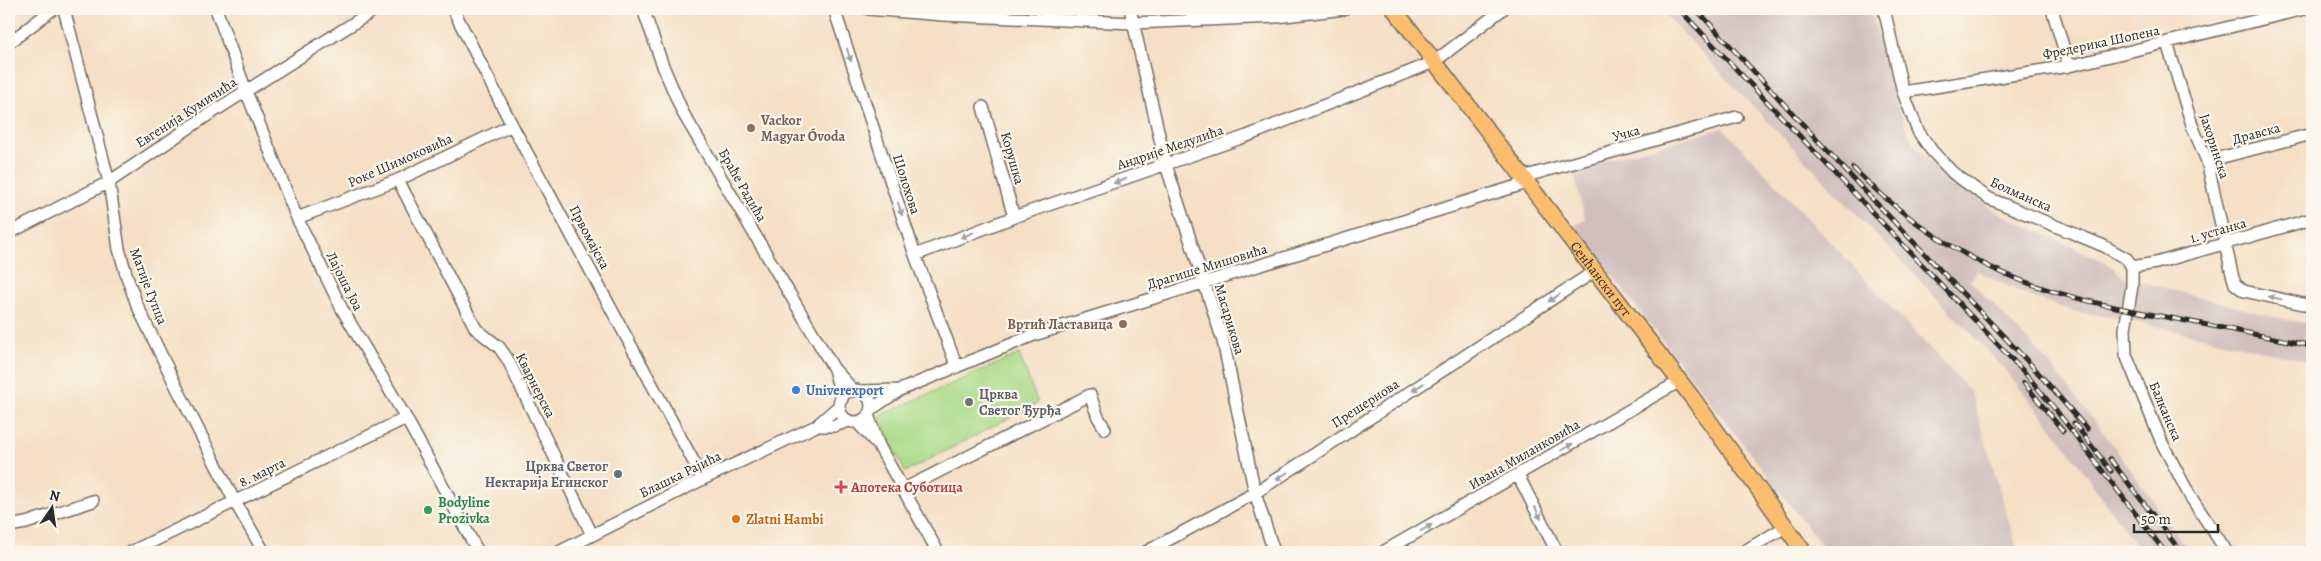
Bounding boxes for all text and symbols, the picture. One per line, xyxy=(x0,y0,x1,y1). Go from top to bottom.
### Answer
street label: Фредерика Шопена xyxy=(2041,21,2162,64)
one-way arrow xyxy=(845,48,853,63)
street label: Евгенија Кумичића xyxy=(132,72,241,152)
place label: Vackor Magyar Óvoda xyxy=(760,111,846,146)
street label: Јахоринска xyxy=(2195,111,2234,182)
street label: Дравска xyxy=(2230,118,2283,149)
street label: Андрије Медулића xyxy=(1113,120,1226,175)
street label: Учка xyxy=(1610,120,1643,146)
marker: Vackor Magyar Óvoda xyxy=(745,122,757,134)
street label: Роке Шимоковића xyxy=(345,129,456,192)
street label: Корушка xyxy=(996,130,1029,187)
street label: Браће Радића xyxy=(714,145,772,226)
street label: Шолохова xyxy=(888,152,925,217)
street label: Болманска xyxy=(1987,172,2055,217)
one-way arrow xyxy=(1112,177,1127,185)
street label: Првомајска xyxy=(565,202,615,273)
one-way arrow xyxy=(897,202,904,217)
street label: 1. устанка xyxy=(2188,213,2249,248)
one-way arrow xyxy=(959,231,974,239)
street label: Сенћански пут xyxy=(1566,238,1636,321)
street label: Драгише Мишовића xyxy=(1145,239,1270,294)
street label: Матије Гупца xyxy=(125,245,172,328)
street label: Лајоша Јоа xyxy=(322,248,368,315)
street label: Масарикова xyxy=(1210,281,1249,357)
one-way arrow xyxy=(1547,293,1560,302)
one-way arrow xyxy=(2267,294,2282,302)
place label: Вртић Ластавица xyxy=(1007,315,1113,334)
marker: Вртић Ластавица xyxy=(1117,318,1129,330)
street label: Кварнерска xyxy=(511,349,560,422)
street label: Прешернова xyxy=(1328,374,1403,432)
street label: Балканска xyxy=(2145,379,2187,444)
place label: Univerexport xyxy=(806,381,884,400)
one-way arrow xyxy=(1411,382,1425,391)
marker: Univerexport xyxy=(790,384,802,396)
place label: Црква Светог Ђурђа xyxy=(979,385,1061,420)
marker: Црква Светог Ђурђа xyxy=(963,396,975,408)
street label: Ивана Миланковића xyxy=(1465,415,1584,494)
one-way arrow xyxy=(1560,442,1573,451)
street label: Блашка Рајића xyxy=(636,446,725,502)
street label: 8. марта xyxy=(236,453,289,492)
place label: Црква Светог Нектарија Егинског xyxy=(485,457,608,492)
marker: Црква Светог Нектарија Егинског xyxy=(612,468,624,480)
one-way arrow xyxy=(1275,471,1289,480)
place label: Апотека Суботица xyxy=(850,478,963,497)
marker: Апотека Суботица xyxy=(835,481,847,493)
north arrow xyxy=(28,484,78,534)
text: N xyxy=(48,485,62,506)
place label: Bodyline Prozivka xyxy=(438,493,491,528)
scale bar xyxy=(2134,501,2217,533)
marker: Bodyline Prozivka xyxy=(422,504,434,516)
one-way arrow xyxy=(1534,506,1542,521)
text: 50 m xyxy=(2141,509,2171,529)
place label: Zlatni Hambi xyxy=(746,510,824,529)
marker: Zlatni Hambi xyxy=(730,513,742,525)
one-way arrow xyxy=(1418,524,1433,532)

